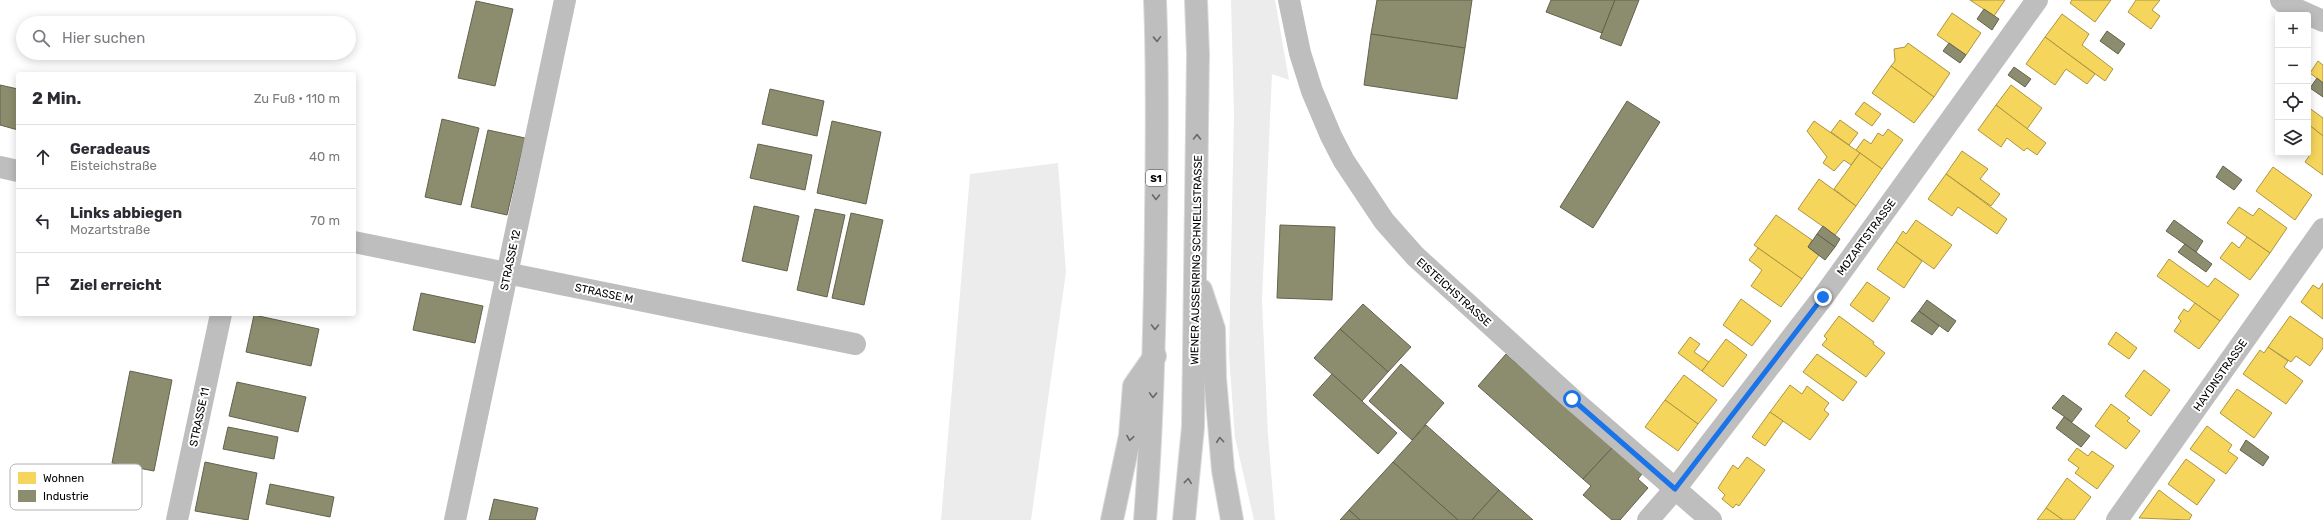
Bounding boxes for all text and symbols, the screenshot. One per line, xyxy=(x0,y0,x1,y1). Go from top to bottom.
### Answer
map controls xyxy=(2275,12,2311,156)
button: + xyxy=(2275,12,2311,48)
search box xyxy=(16,16,356,60)
icon: search xyxy=(30,27,52,49)
text: Hier suchen xyxy=(62,29,145,47)
one-way arrow xyxy=(1153,36,1161,42)
button: − xyxy=(2275,48,2311,84)
button: locate xyxy=(2275,84,2311,120)
text: 2 Min. xyxy=(32,88,81,108)
text: Zu Fuß · 110 m xyxy=(254,91,340,106)
button: layers xyxy=(2275,120,2311,156)
one-way arrow xyxy=(1193,134,1202,140)
text: Geradeaus xyxy=(70,140,150,158)
icon: ahead xyxy=(32,146,54,168)
text: 40 m xyxy=(309,149,340,164)
street label: WIENER AUSSENRING SCHNELLSTRASSE xyxy=(1188,155,1205,365)
text: Eisteichstraße xyxy=(70,158,157,173)
road number: S1 xyxy=(1146,170,1166,186)
one-way arrow xyxy=(1152,194,1160,200)
street label: MOZARTSTRASSE xyxy=(1834,196,1899,278)
text: Links abbiegen xyxy=(70,204,182,222)
icon: left xyxy=(32,210,54,232)
text: 70 m xyxy=(310,213,340,228)
text: Mozartstraße xyxy=(70,222,150,237)
street label: STRASSE 12 xyxy=(498,229,523,292)
street label: EISTEICHSTRASSE xyxy=(1414,256,1494,329)
icon: arrive xyxy=(32,274,54,296)
text: Ziel erreicht xyxy=(70,276,162,294)
street label: STRASSE M xyxy=(574,281,634,306)
route end xyxy=(1814,288,1832,306)
one-way arrow xyxy=(1151,324,1159,330)
street label: HAYDNSTRASSE xyxy=(2191,337,2250,414)
street label: STRASSE 11 xyxy=(187,386,212,448)
route start xyxy=(1563,390,1581,408)
one-way arrow xyxy=(1149,392,1157,398)
one-way arrow xyxy=(1126,435,1135,441)
one-way arrow xyxy=(1216,437,1225,443)
legend xyxy=(10,464,142,510)
text: Wohnen xyxy=(43,472,84,485)
one-way arrow xyxy=(1183,478,1192,484)
text: Industrie xyxy=(43,490,89,503)

